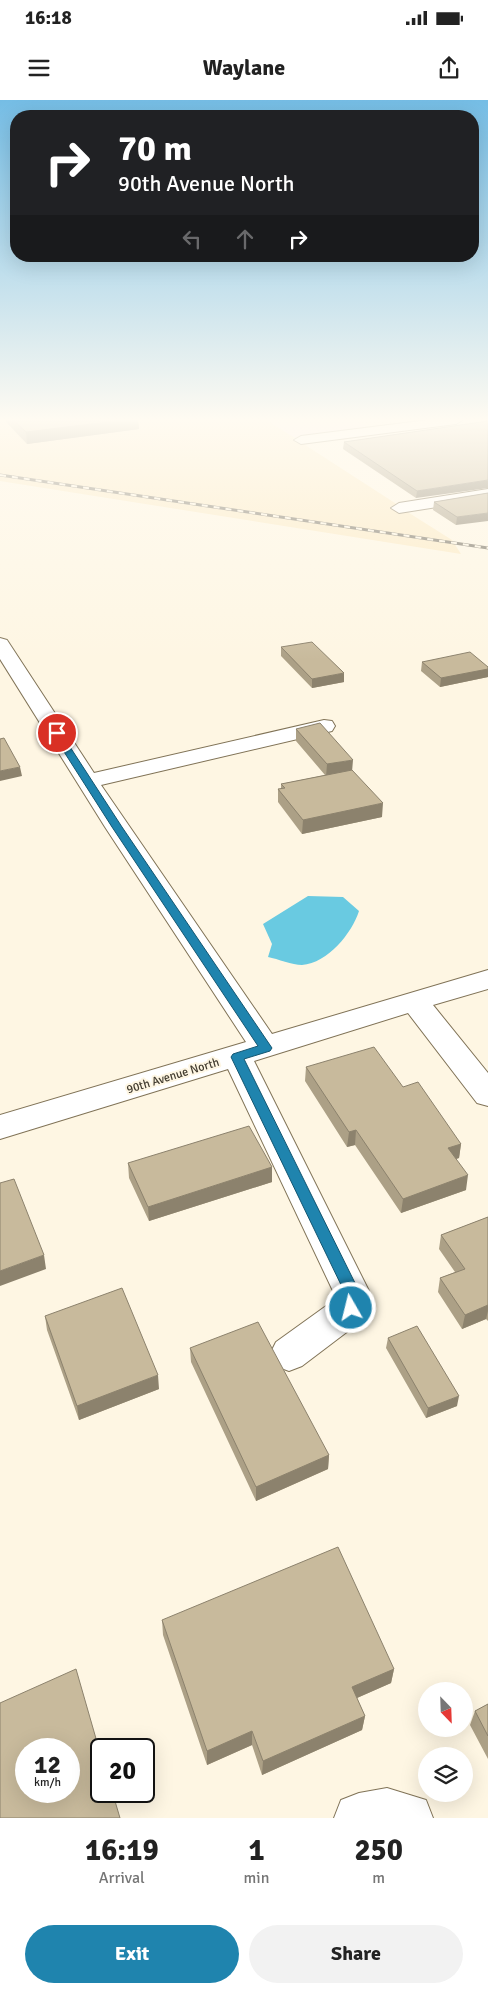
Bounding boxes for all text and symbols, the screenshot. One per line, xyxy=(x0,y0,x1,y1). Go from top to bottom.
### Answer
text: 16:18 xyxy=(25,6,72,30)
icon: menu xyxy=(25,54,53,82)
text: Waylane xyxy=(203,54,285,81)
icon: share xyxy=(435,54,463,82)
text: 70 m xyxy=(118,127,192,170)
icon: right xyxy=(35,130,100,195)
text: 90th Avenue North xyxy=(118,170,295,197)
icon: left xyxy=(178,225,206,253)
icon: ahead xyxy=(231,225,259,253)
icon: right xyxy=(284,225,312,253)
pin xyxy=(36,712,78,754)
icon: arrive xyxy=(43,719,71,747)
street label: 90th Avenue North xyxy=(125,1055,221,1097)
position arrow xyxy=(324,1281,376,1333)
north arrow xyxy=(418,1682,472,1738)
map controls xyxy=(418,1682,473,1802)
speed limit sign: 20 xyxy=(90,1738,155,1803)
button: layers xyxy=(418,1747,473,1802)
text: 12 xyxy=(34,1749,61,1780)
text: km/h xyxy=(34,1775,61,1790)
text: 16:19 xyxy=(85,1832,159,1869)
text: 1 xyxy=(248,1832,265,1869)
text: 250 xyxy=(354,1832,403,1869)
text: Arrival xyxy=(99,1868,145,1888)
text: min xyxy=(244,1868,269,1888)
text: m xyxy=(372,1868,385,1888)
button: Exit xyxy=(25,1925,239,1983)
button: Share xyxy=(249,1925,463,1983)

